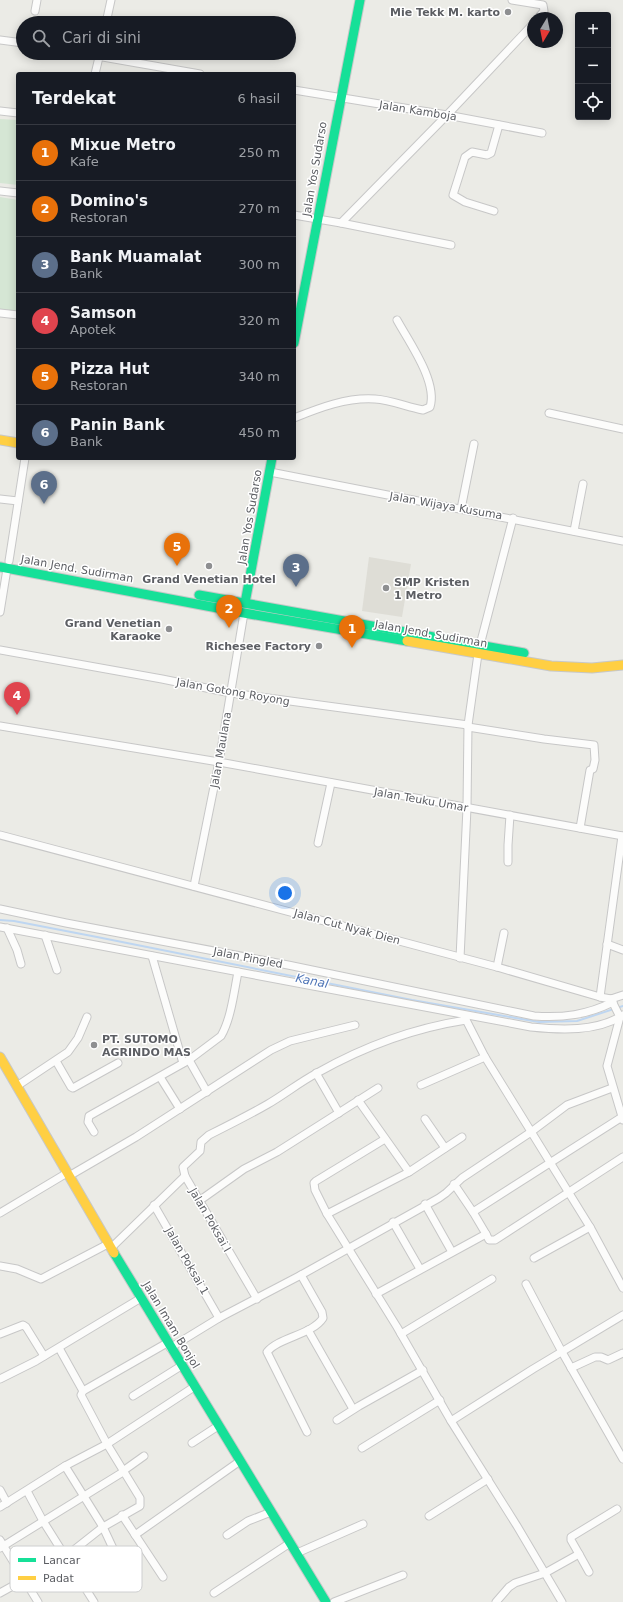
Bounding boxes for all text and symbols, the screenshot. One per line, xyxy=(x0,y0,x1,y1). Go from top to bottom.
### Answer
place label: Mie Tekk M. karto xyxy=(390,6,500,19)
marker: Mie Tekk M. karto xyxy=(503,7,513,17)
north arrow xyxy=(527,12,563,48)
map controls xyxy=(575,12,611,120)
button: + xyxy=(575,12,611,48)
search box xyxy=(16,16,296,60)
icon: search xyxy=(30,27,52,49)
text: Cari di sini xyxy=(62,29,141,47)
button: − xyxy=(575,48,611,84)
button: locate xyxy=(575,84,611,120)
text: Terdekat xyxy=(32,88,116,108)
text: 6 hasil xyxy=(237,91,280,106)
street label: Jalan Kamboja xyxy=(377,98,458,124)
street label: Jalan Yos Sudarso xyxy=(300,120,330,218)
text: Mixue Metro xyxy=(70,136,176,154)
text: 1 xyxy=(40,145,50,160)
text: 250 m xyxy=(238,145,280,160)
text: Kafe xyxy=(70,154,99,169)
text: Domino's xyxy=(70,192,148,210)
text: 2 xyxy=(40,201,50,216)
text: 270 m xyxy=(238,201,280,216)
text: Restoran xyxy=(70,210,128,225)
text: Bank Muamalat xyxy=(70,248,201,266)
text: 3 xyxy=(40,257,50,272)
text: 300 m xyxy=(238,257,280,272)
text: Bank xyxy=(70,266,103,281)
text: Samson xyxy=(70,304,136,322)
text: 4 xyxy=(40,313,50,328)
text: 320 m xyxy=(238,313,280,328)
text: Apotek xyxy=(70,322,116,337)
text: Pizza Hut xyxy=(70,360,149,378)
text: 5 xyxy=(40,369,50,384)
text: 340 m xyxy=(238,369,280,384)
text: Restoran xyxy=(70,378,128,393)
text: Panin Bank xyxy=(70,416,165,434)
text: 6 xyxy=(40,425,50,440)
text: 450 m xyxy=(238,425,280,440)
text: Bank xyxy=(70,434,103,449)
street label: Jalan Yos Sudarso xyxy=(235,468,265,566)
pin: 6 xyxy=(31,471,57,504)
street label: Jalan Wijaya Kusuma xyxy=(388,490,503,522)
pin: 5 xyxy=(164,533,190,566)
street label: Jalan Jend. Sudirman xyxy=(19,553,134,585)
pin: 3 xyxy=(283,554,309,587)
marker: Grand Venetian Hotel xyxy=(204,561,214,571)
place label: Grand Venetian Hotel xyxy=(142,573,276,586)
place label: SMP Kristen 1 Metro xyxy=(394,576,470,602)
marker: SMP Kristen 1 Metro xyxy=(381,583,391,593)
pin: 2 xyxy=(216,595,242,628)
pin: 1 xyxy=(339,615,365,648)
place label: Grand Venetian Karaoke xyxy=(65,617,161,643)
street label: Jalan Jend. Sudirman xyxy=(373,618,488,650)
marker: Grand Venetian Karaoke xyxy=(164,624,174,634)
place label: Richesee Factory xyxy=(205,640,311,653)
marker: Richesee Factory xyxy=(314,641,324,651)
street label: Jalan Gotong Royong xyxy=(174,675,291,708)
pin: 4 xyxy=(4,682,30,715)
street label: Jalan Maulana xyxy=(208,711,234,790)
street label: Jalan Teuku Umar xyxy=(372,785,470,815)
your location xyxy=(275,883,295,903)
street label: Jalan Cut Nyak Dien xyxy=(292,906,402,947)
street label: Jalan Pingled xyxy=(211,945,284,971)
water label: Kanal xyxy=(294,971,330,991)
place label: PT. SUTOMO AGRINDO MAS xyxy=(102,1033,191,1059)
marker: PT. SUTOMO AGRINDO MAS xyxy=(89,1040,99,1050)
street label: Jalan Poksai I xyxy=(186,1185,234,1254)
street label: Jalan Poksai 1 xyxy=(162,1224,212,1297)
street label: Jalan Imam Bonjol xyxy=(139,1278,202,1371)
legend xyxy=(10,1546,142,1592)
text: Lancar xyxy=(43,1554,81,1567)
text: Padat xyxy=(43,1572,75,1585)

